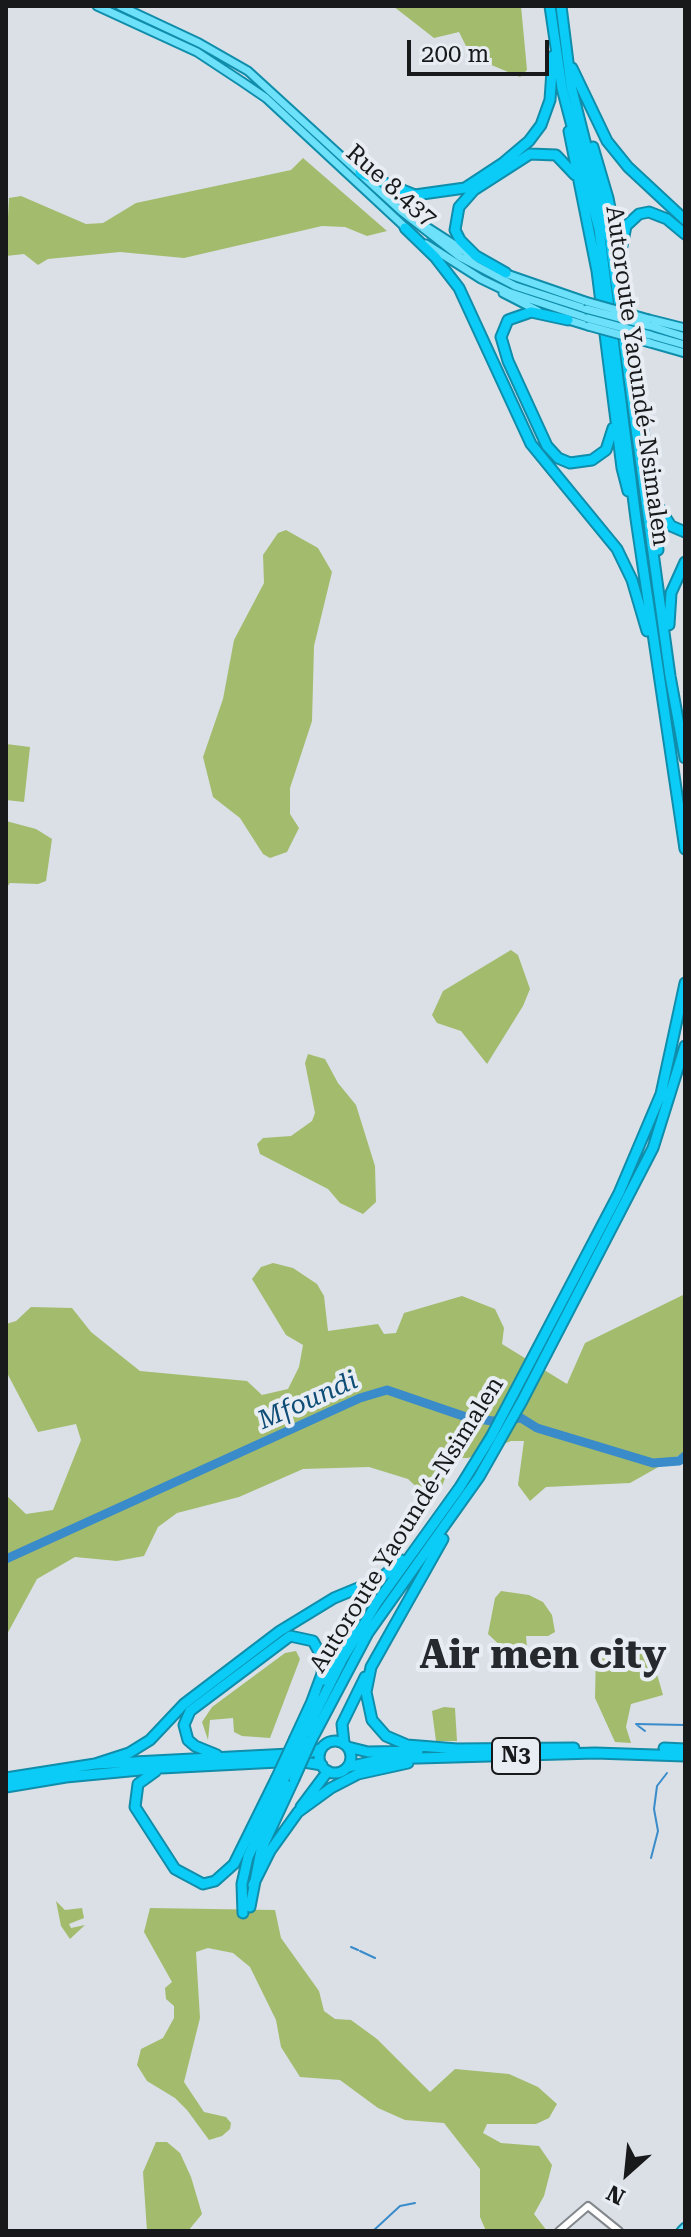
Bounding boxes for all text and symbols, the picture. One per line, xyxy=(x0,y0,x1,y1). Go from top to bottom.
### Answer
scale bar xyxy=(411,24,553,74)
text: 200 m xyxy=(421,40,489,68)
street label: Rue 8.437 xyxy=(340,139,442,233)
street label: Autoroute Yaoundé-Nsimalen xyxy=(599,204,675,548)
water label: Mfoundi xyxy=(253,1365,363,1437)
street label: Autoroute Yaoundé-Nsimalen xyxy=(304,1372,510,1678)
district label: Air men city xyxy=(420,1632,666,1680)
road number: N3 xyxy=(492,1738,540,1774)
north arrow xyxy=(587,2133,667,2213)
text: N xyxy=(603,2180,629,2210)

